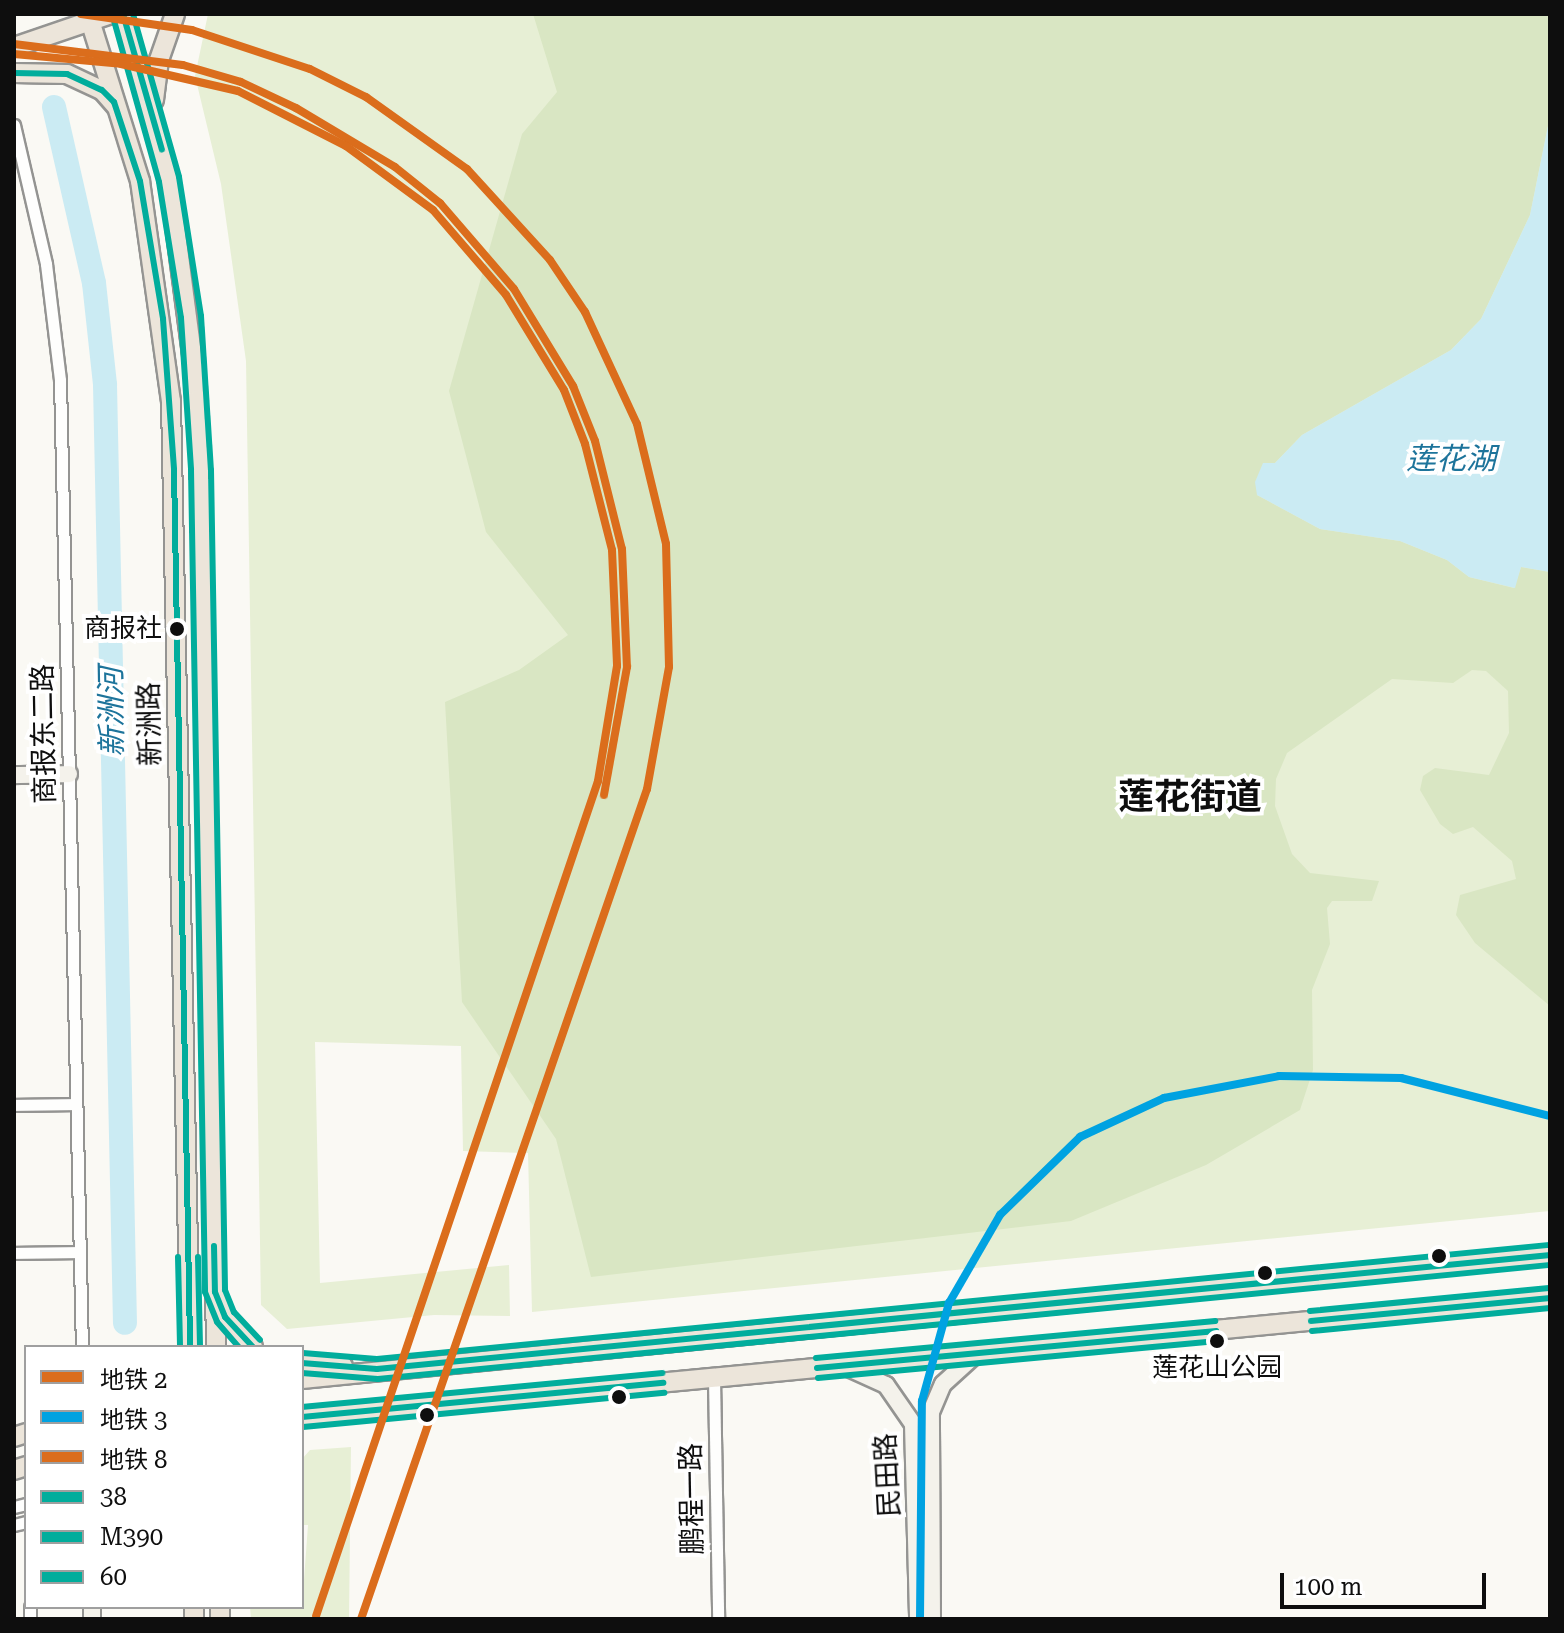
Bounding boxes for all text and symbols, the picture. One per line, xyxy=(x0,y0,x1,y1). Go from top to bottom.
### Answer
water label: 莲花湖 xyxy=(1406,441,1496,477)
place label: 商报社 xyxy=(84,613,162,645)
marker: 商报社 xyxy=(169,621,185,637)
street label: 商报东二路 xyxy=(26,664,62,804)
water label: 新洲河 xyxy=(93,667,131,757)
street label: 新洲路 xyxy=(132,682,168,766)
district label: 莲花街道 xyxy=(1118,776,1262,820)
unlabelled marker xyxy=(1431,1248,1447,1264)
unlabelled marker xyxy=(1257,1265,1273,1281)
marker: 莲花山公园 xyxy=(1209,1333,1225,1349)
legend xyxy=(24,1345,304,1609)
place label: 莲花山公园 xyxy=(1152,1352,1282,1384)
text: 地铁 2 xyxy=(100,1366,168,1394)
unlabelled marker xyxy=(611,1389,627,1405)
text: 地铁 3 xyxy=(100,1406,168,1434)
unlabelled marker xyxy=(419,1407,435,1423)
street label: 民田路 xyxy=(869,1432,907,1518)
street label: 鹏程一路 xyxy=(674,1443,710,1555)
text: 地铁 8 xyxy=(100,1446,168,1474)
text: 38 xyxy=(100,1483,127,1511)
text: M390 xyxy=(100,1523,163,1551)
scale bar xyxy=(1284,1557,1490,1607)
text: 60 xyxy=(100,1563,127,1591)
text: 100 m xyxy=(1294,1573,1362,1601)

